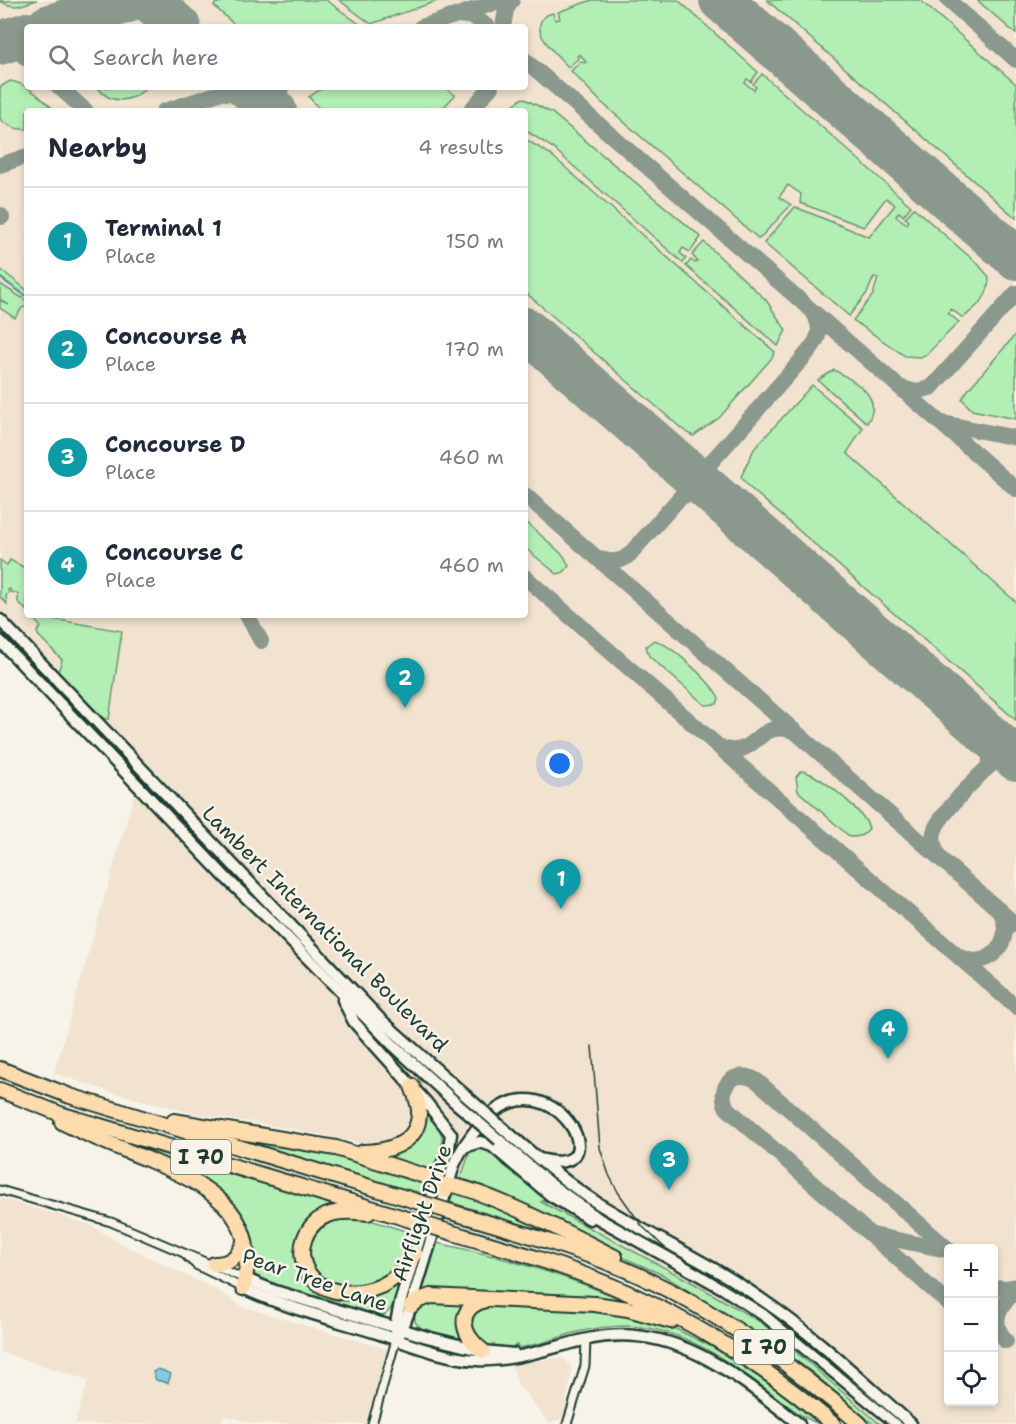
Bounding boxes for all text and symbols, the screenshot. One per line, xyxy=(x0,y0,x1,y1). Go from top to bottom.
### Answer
search box xyxy=(24,24,528,90)
icon: search xyxy=(45,41,78,74)
text: Search here xyxy=(93,43,219,72)
text: Nearby xyxy=(48,130,147,165)
text: 4 results xyxy=(418,134,504,160)
text: Terminal 1 xyxy=(105,214,222,243)
text: 1 xyxy=(63,228,72,254)
text: 150 m xyxy=(446,228,504,254)
text: Place xyxy=(105,243,156,269)
text: Concourse A xyxy=(105,322,247,351)
text: 2 xyxy=(61,336,75,362)
text: 170 m xyxy=(445,336,504,362)
text: Place xyxy=(105,351,156,377)
text: Concourse D xyxy=(105,430,246,459)
text: 3 xyxy=(61,444,75,470)
text: 460 m xyxy=(439,444,504,470)
text: Place xyxy=(105,459,156,485)
text: Concourse C xyxy=(105,538,244,567)
text: 4 xyxy=(61,552,75,578)
text: 460 m xyxy=(439,552,504,578)
text: Place xyxy=(105,567,156,593)
pin: 2 xyxy=(386,658,424,708)
your location xyxy=(545,749,574,778)
street label: Lambert International Boulevard xyxy=(196,800,454,1058)
pin: 1 xyxy=(542,860,580,909)
pin: 4 xyxy=(868,1010,908,1059)
road number: I 70 xyxy=(171,1140,231,1174)
pin: 3 xyxy=(650,1140,688,1190)
street label: Airflight Drive xyxy=(385,1141,459,1285)
street label: Pear Tree Lane xyxy=(238,1242,392,1318)
map controls xyxy=(944,1244,998,1406)
button: + xyxy=(944,1244,998,1298)
button: − xyxy=(944,1298,998,1352)
road number: I 70 xyxy=(734,1330,794,1364)
button: locate xyxy=(944,1352,998,1406)

